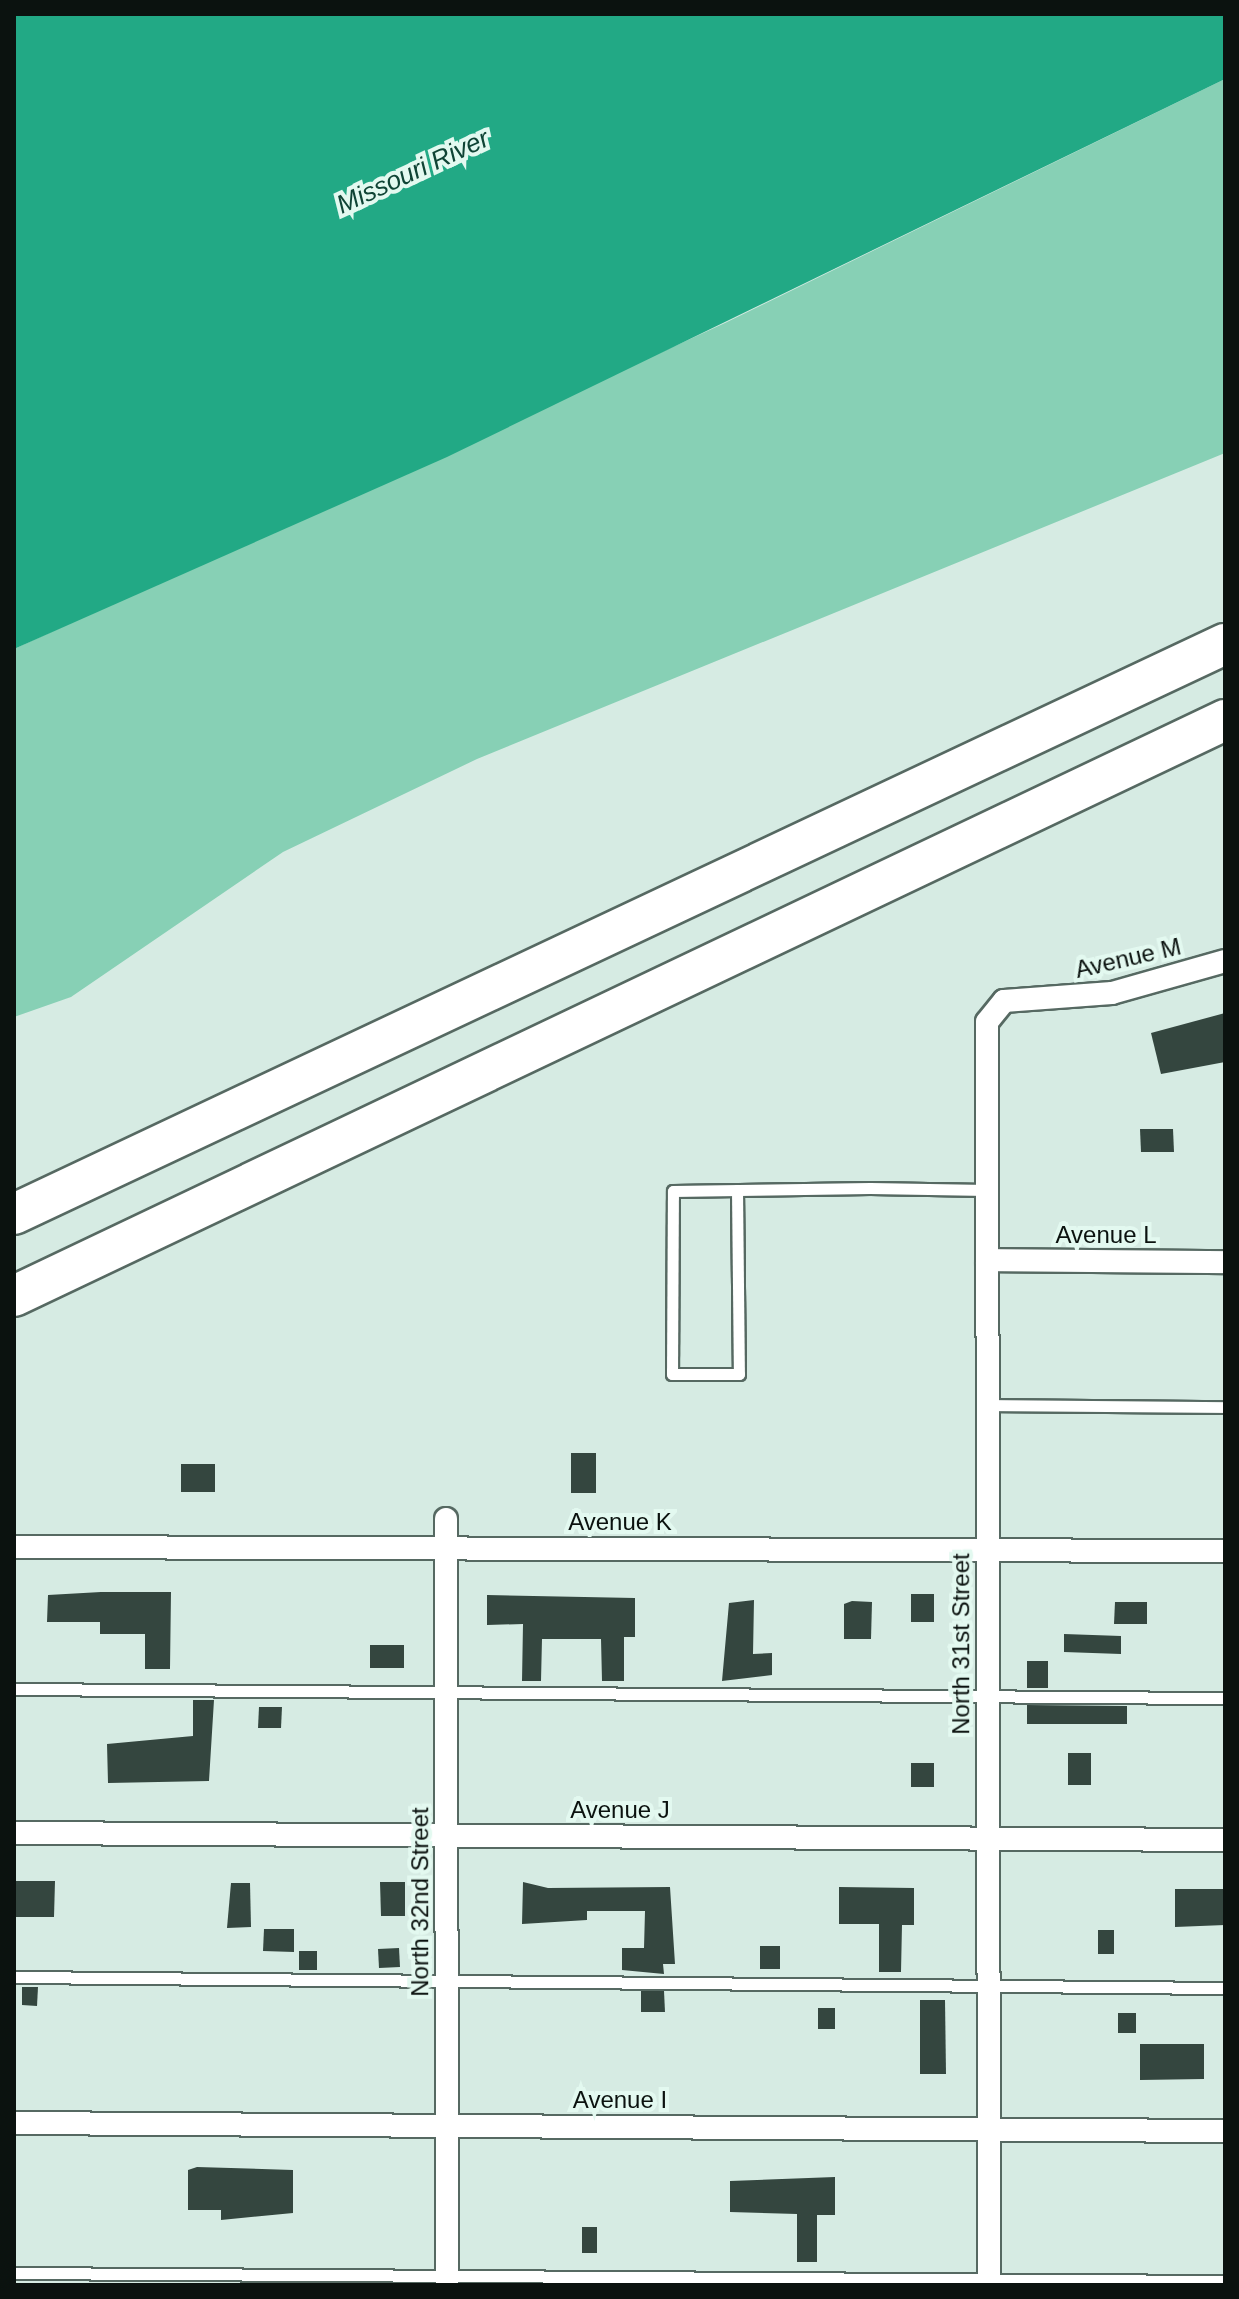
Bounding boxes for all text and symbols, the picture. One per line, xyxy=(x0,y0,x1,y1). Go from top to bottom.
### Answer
water label: Missouri River xyxy=(332,123,494,221)
street label: Avenue M xyxy=(1072,932,1184,984)
street label: Avenue L xyxy=(1056,1221,1156,1249)
street label: Avenue K xyxy=(568,1508,672,1536)
street label: North 31st Street xyxy=(947,1553,975,1735)
street label: Avenue J xyxy=(570,1796,670,1824)
street label: North 32nd Street xyxy=(406,1807,434,1997)
street label: Avenue I xyxy=(573,2086,667,2114)

